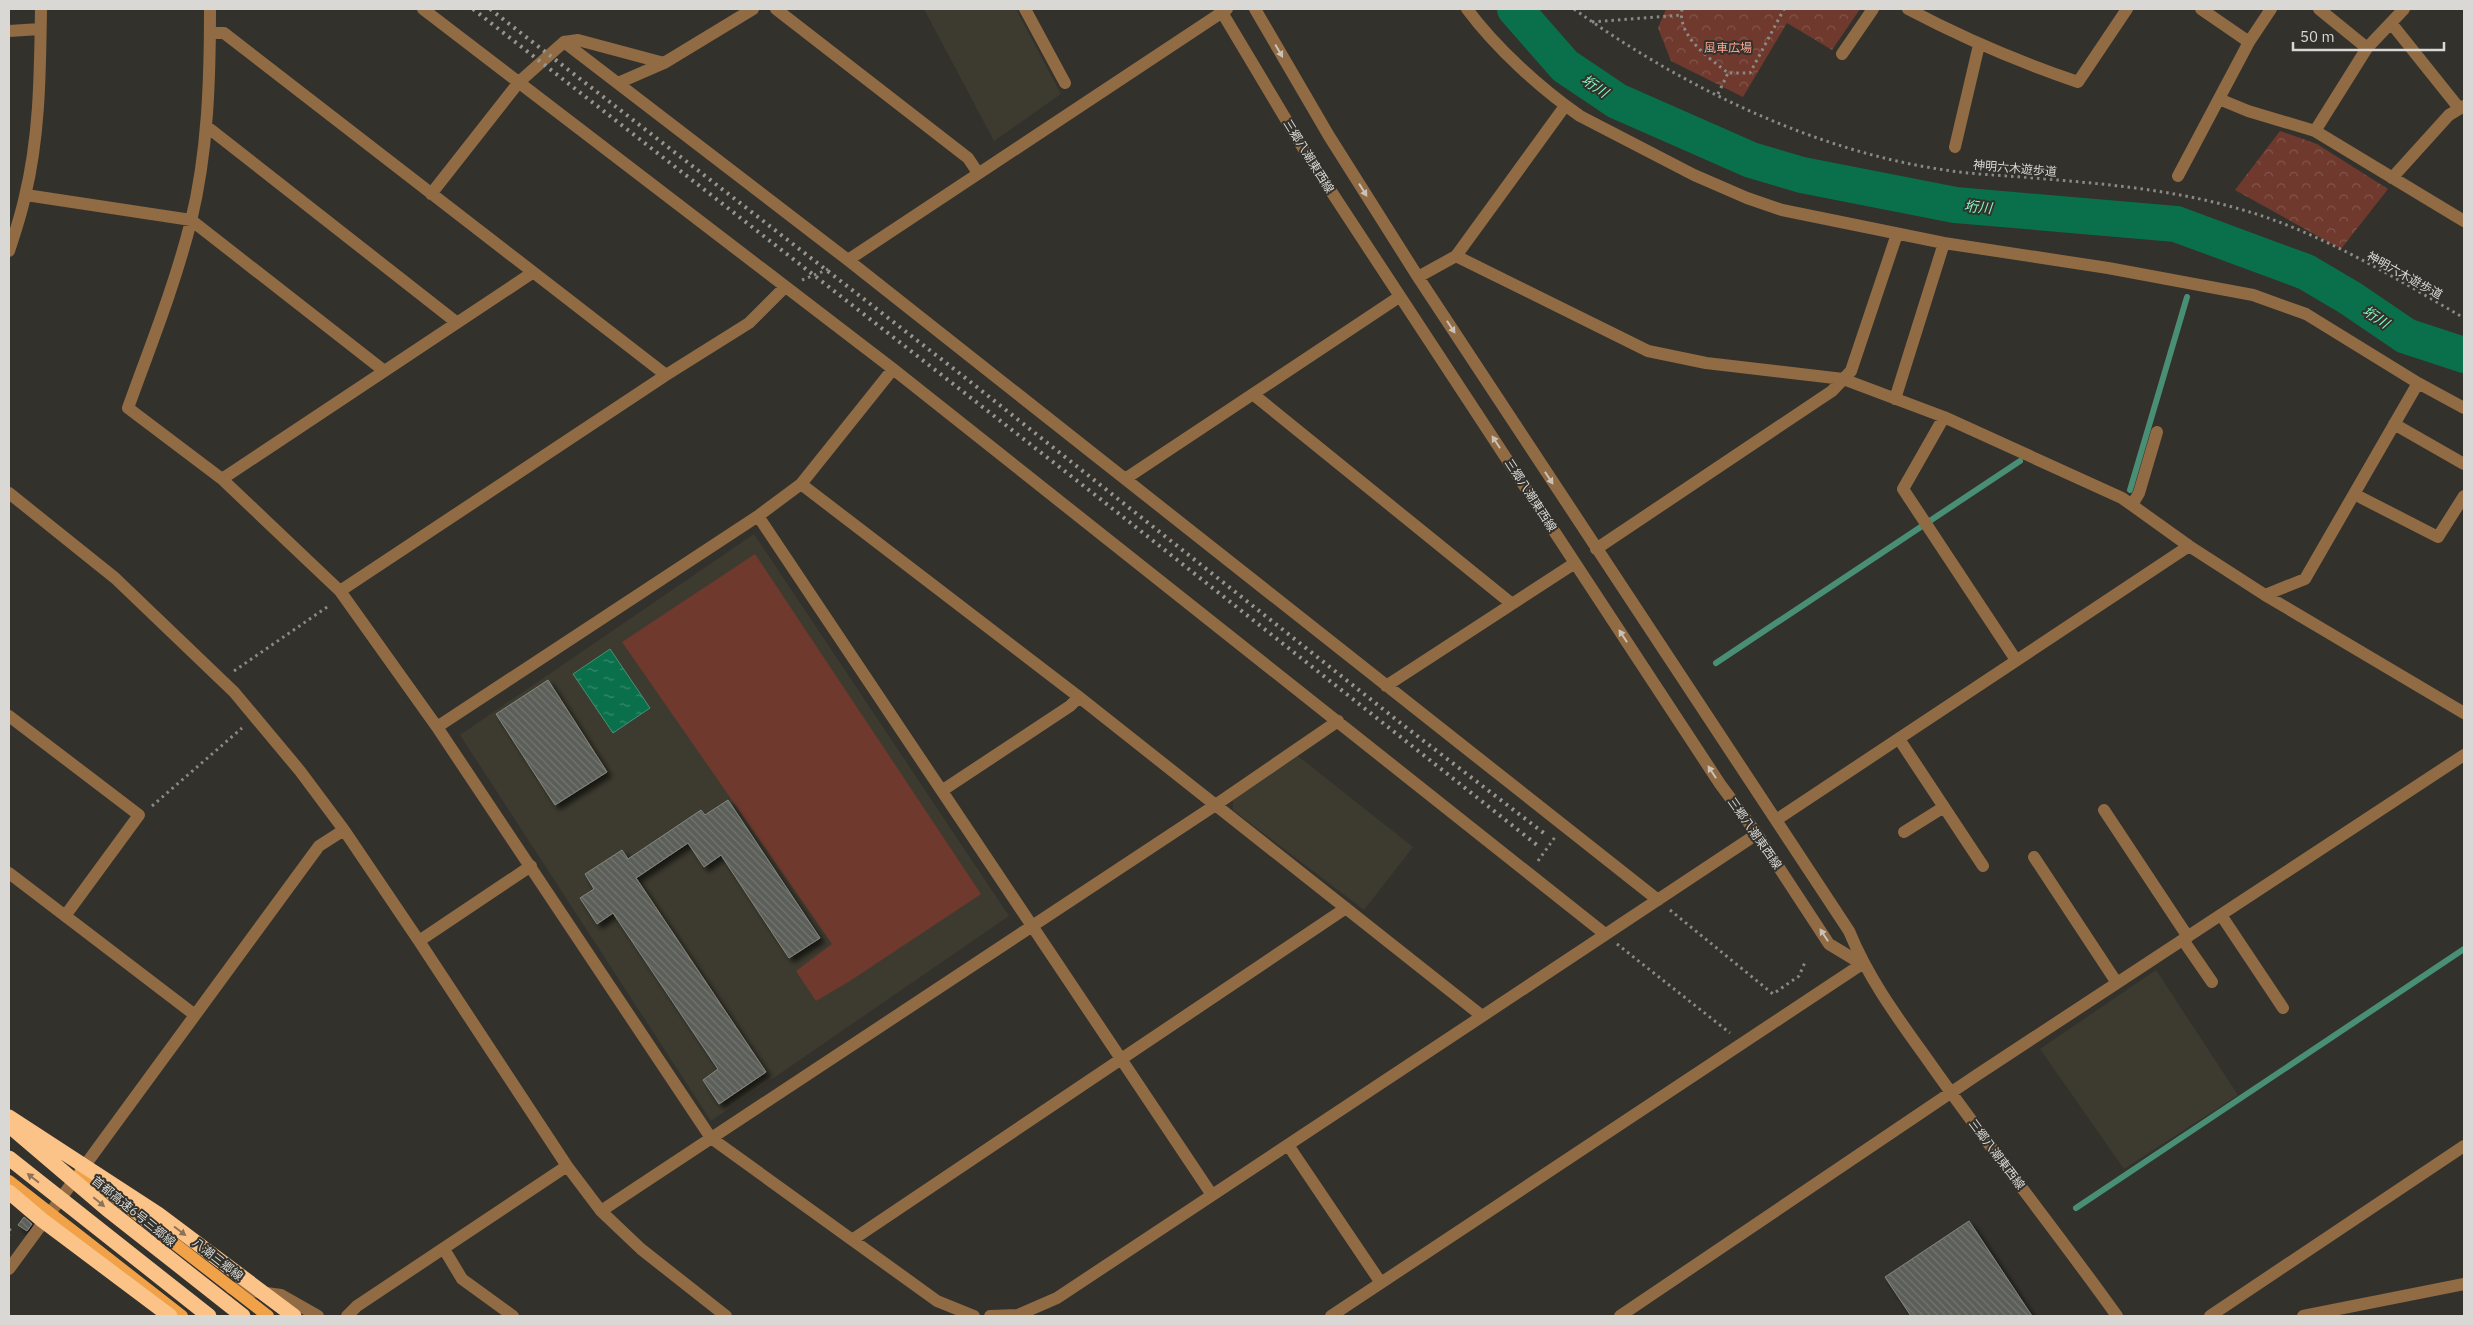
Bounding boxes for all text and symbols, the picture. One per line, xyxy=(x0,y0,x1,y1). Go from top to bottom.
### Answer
scale bar xyxy=(2293,20,2444,52)
text: 50 m xyxy=(2300,27,2335,46)
park label: 風車広場 xyxy=(1704,40,1752,55)
one-way arrow xyxy=(1275,44,1284,57)
water label: 垳川 xyxy=(1578,71,1613,102)
street label: 三郷八潮東西線 xyxy=(1280,116,1338,196)
street label: 神明六木遊歩道 xyxy=(1972,157,2058,179)
one-way arrow xyxy=(1359,183,1368,196)
water label: 垳川 xyxy=(1963,197,1995,217)
street label: 神明六木遊歩道 xyxy=(2365,248,2445,302)
water label: 垳川 xyxy=(2359,302,2394,333)
one-way arrow xyxy=(1446,320,1455,334)
one-way arrow xyxy=(1491,435,1501,448)
street label: 三郷八潮東西線 xyxy=(1502,456,1560,534)
one-way arrow xyxy=(1544,471,1554,484)
one-way arrow xyxy=(1619,630,1628,643)
one-way arrow xyxy=(1708,766,1717,779)
street label: 三郷八潮東西線 xyxy=(1725,794,1785,872)
one-way arrow xyxy=(1819,929,1828,942)
street label: 三郷八潮東西線 xyxy=(1966,1116,2028,1192)
one-way arrow xyxy=(27,1172,40,1183)
street label: 首都高速6号三郷線 xyxy=(89,1173,179,1249)
one-way arrow xyxy=(93,1197,106,1208)
one-way arrow xyxy=(173,1226,187,1236)
street label: 八潮三郷線 xyxy=(190,1235,246,1283)

